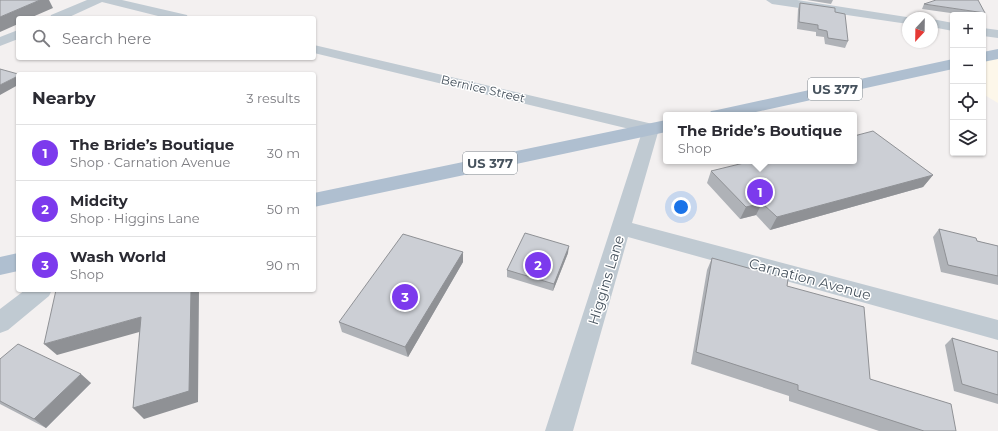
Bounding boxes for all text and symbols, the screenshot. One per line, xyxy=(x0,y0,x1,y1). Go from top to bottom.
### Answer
north arrow xyxy=(902,12,938,48)
map controls xyxy=(950,12,986,156)
button: + xyxy=(950,12,986,48)
search box xyxy=(16,16,316,60)
icon: search xyxy=(30,27,52,49)
text: Search here xyxy=(62,29,151,48)
button: − xyxy=(950,48,986,84)
street label: Bernice Street xyxy=(440,72,527,105)
road number: US 377 xyxy=(808,78,862,100)
button: locate xyxy=(950,84,986,120)
text: Nearby xyxy=(32,88,96,108)
text: 3 results xyxy=(246,90,300,106)
popup xyxy=(663,112,857,164)
button: layers xyxy=(950,120,986,156)
text: The Bride’s Boutique xyxy=(678,121,842,140)
text: The Bride’s Boutique xyxy=(70,135,234,154)
text: Shop xyxy=(678,140,712,156)
text: 1 xyxy=(42,145,48,161)
text: 30 m xyxy=(267,145,300,161)
road number: US 377 xyxy=(463,152,517,174)
text: Shop · Carnation Avenue xyxy=(70,154,230,170)
pin: 1 xyxy=(747,177,773,207)
text: Midcity xyxy=(70,191,128,210)
your location xyxy=(671,197,691,217)
text: 2 xyxy=(41,201,49,217)
text: 50 m xyxy=(267,201,300,217)
text: Shop · Higgins Lane xyxy=(70,210,200,226)
street label: Higgins Lane xyxy=(584,233,628,327)
text: Wash World xyxy=(70,247,166,266)
pin: 2 xyxy=(525,250,551,280)
street label: Carnation Avenue xyxy=(747,254,873,304)
text: 3 xyxy=(41,257,49,273)
text: 90 m xyxy=(266,257,300,273)
text: Shop xyxy=(70,266,104,282)
pin: 3 xyxy=(392,282,418,312)

